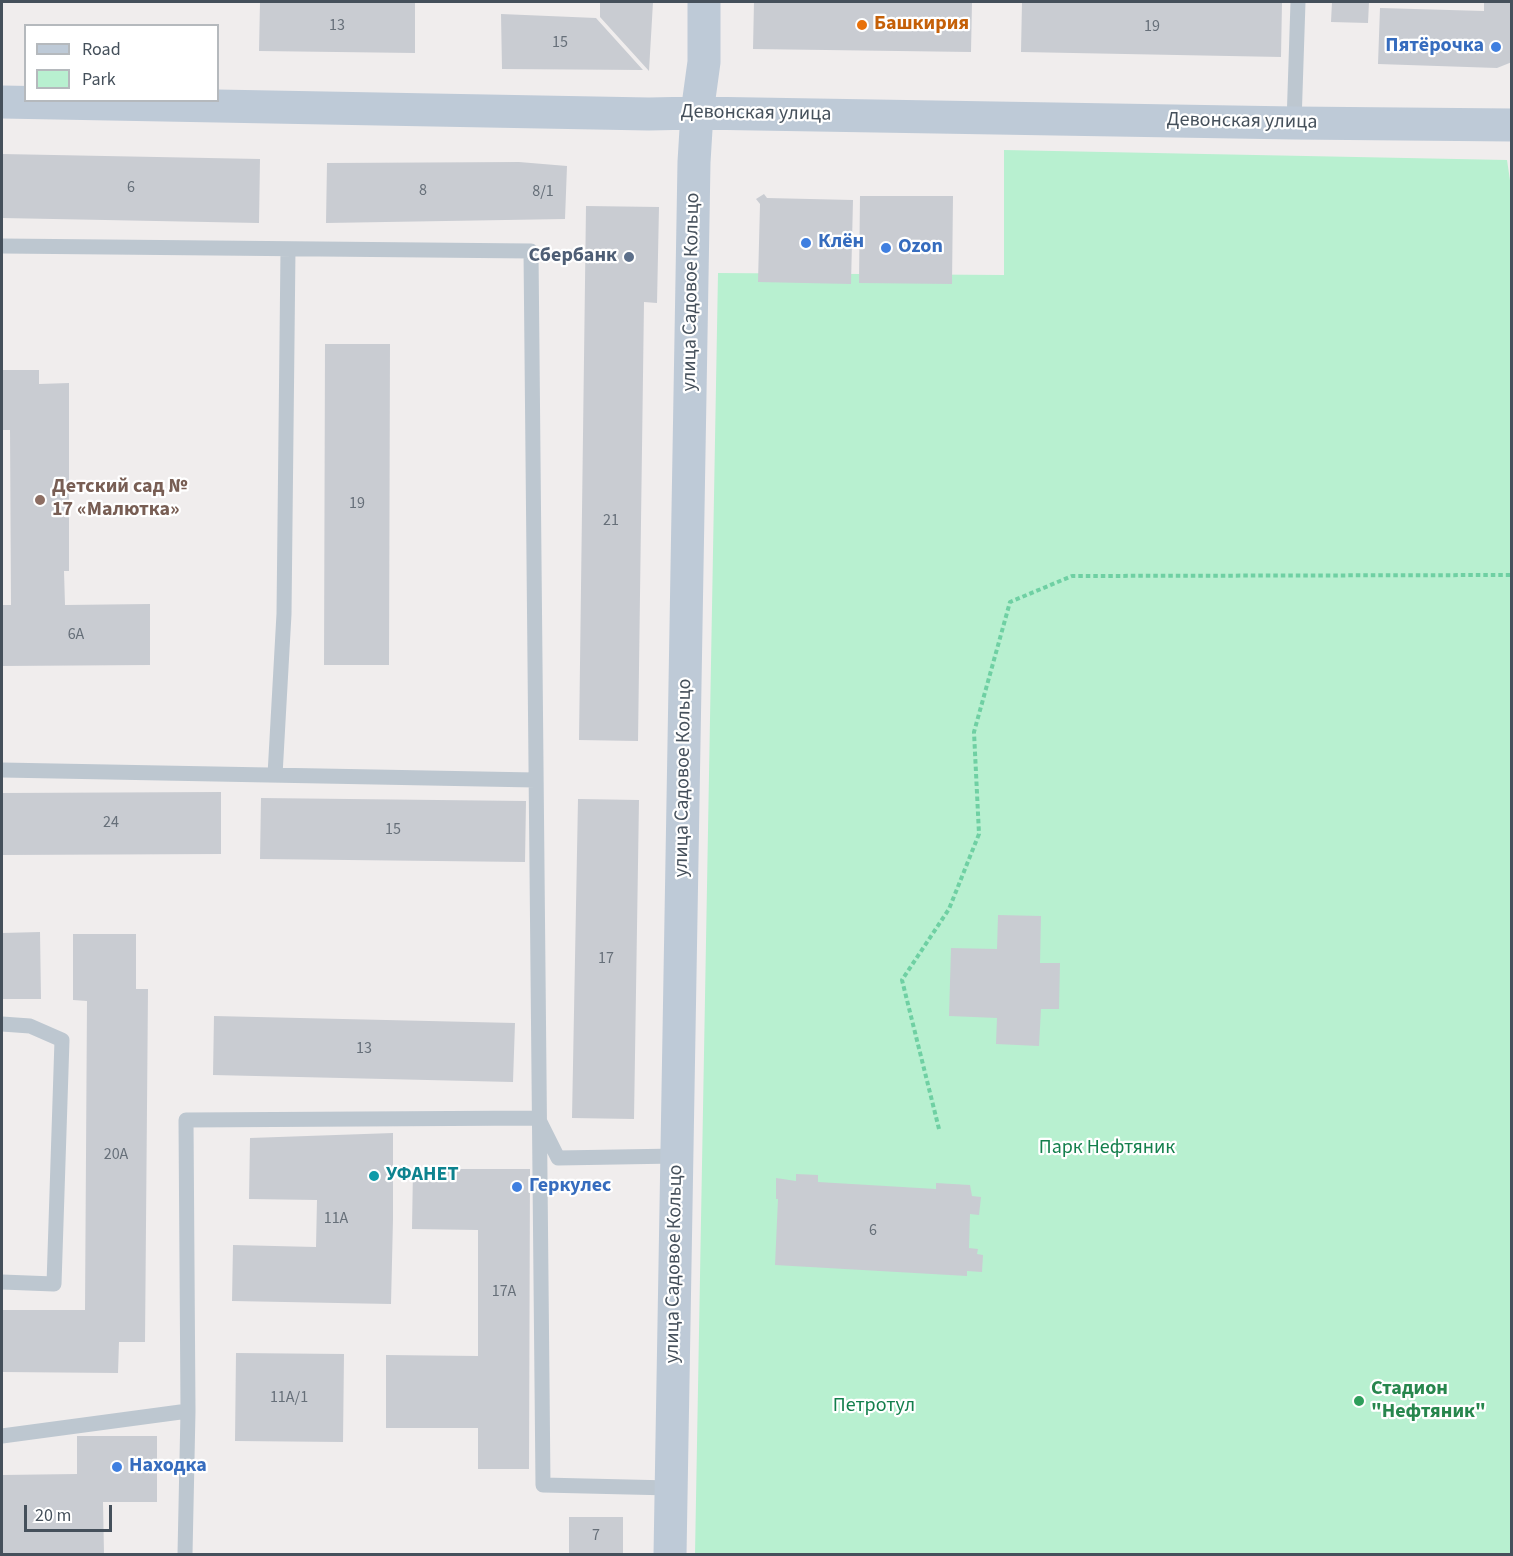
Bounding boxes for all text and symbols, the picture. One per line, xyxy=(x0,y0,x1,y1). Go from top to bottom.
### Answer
place label: Башкирия xyxy=(874,13,969,37)
house number: 13 xyxy=(329,16,345,36)
house number: 19 xyxy=(1144,17,1160,37)
marker: Башкирия xyxy=(855,18,869,32)
legend xyxy=(24,24,219,102)
house number: 15 xyxy=(552,33,568,53)
place label: Пятёрочка xyxy=(1385,35,1484,59)
text: Road xyxy=(82,37,121,62)
marker: Пятёрочка xyxy=(1489,40,1503,54)
text: Park xyxy=(82,67,116,92)
street label: Девонская улица xyxy=(680,101,832,127)
street label: Девонская улица xyxy=(1166,109,1318,135)
house number: 6 xyxy=(127,178,135,198)
house number: 8 xyxy=(419,181,427,201)
house number: 8/1 xyxy=(532,182,554,202)
street label: улица Садовое Кольцо xyxy=(678,192,706,392)
place label: Клён xyxy=(818,231,864,255)
marker: Клён xyxy=(799,236,813,250)
place label: Ozon xyxy=(898,236,943,260)
marker: Ozon xyxy=(879,241,893,255)
place label: Сбербанк xyxy=(529,245,617,269)
marker: Сбербанк xyxy=(622,250,636,264)
place label: Детский сад № 17 «Малютка» xyxy=(52,476,188,523)
marker: Детский сад № 17 «Малютка» xyxy=(33,493,47,507)
house number: 19 xyxy=(349,494,365,514)
house number: 21 xyxy=(603,511,619,531)
house number: 6А xyxy=(68,625,84,645)
street label: улица Садовое Кольцо xyxy=(670,678,698,878)
house number: 24 xyxy=(103,813,119,833)
house number: 15 xyxy=(385,820,401,840)
house number: 17 xyxy=(598,949,614,969)
house number: 13 xyxy=(356,1039,372,1059)
park label: Парк Нефтяник xyxy=(1039,1137,1175,1161)
house number: 20А xyxy=(104,1145,128,1165)
place label: УФАНЕТ xyxy=(386,1164,459,1188)
street label: улица Садовое Кольцо xyxy=(661,1164,689,1364)
marker: УФАНЕТ xyxy=(367,1169,381,1183)
place label: Геркулес xyxy=(529,1175,611,1199)
marker: Геркулес xyxy=(510,1180,524,1194)
house number: 11А xyxy=(324,1209,348,1229)
house number: 6 xyxy=(869,1221,877,1241)
house number: 17А xyxy=(492,1282,516,1302)
place label: Стадион "Нефтяник" xyxy=(1371,1378,1486,1425)
house number: 11А/1 xyxy=(270,1388,308,1408)
marker: Стадион "Нефтяник" xyxy=(1352,1394,1366,1408)
park label: Петротул xyxy=(833,1395,915,1419)
place label: Находка xyxy=(129,1455,207,1479)
marker: Находка xyxy=(110,1460,124,1474)
scale bar xyxy=(27,1493,116,1531)
text: 20 m xyxy=(35,1503,71,1528)
house number: 7 xyxy=(592,1526,600,1546)

